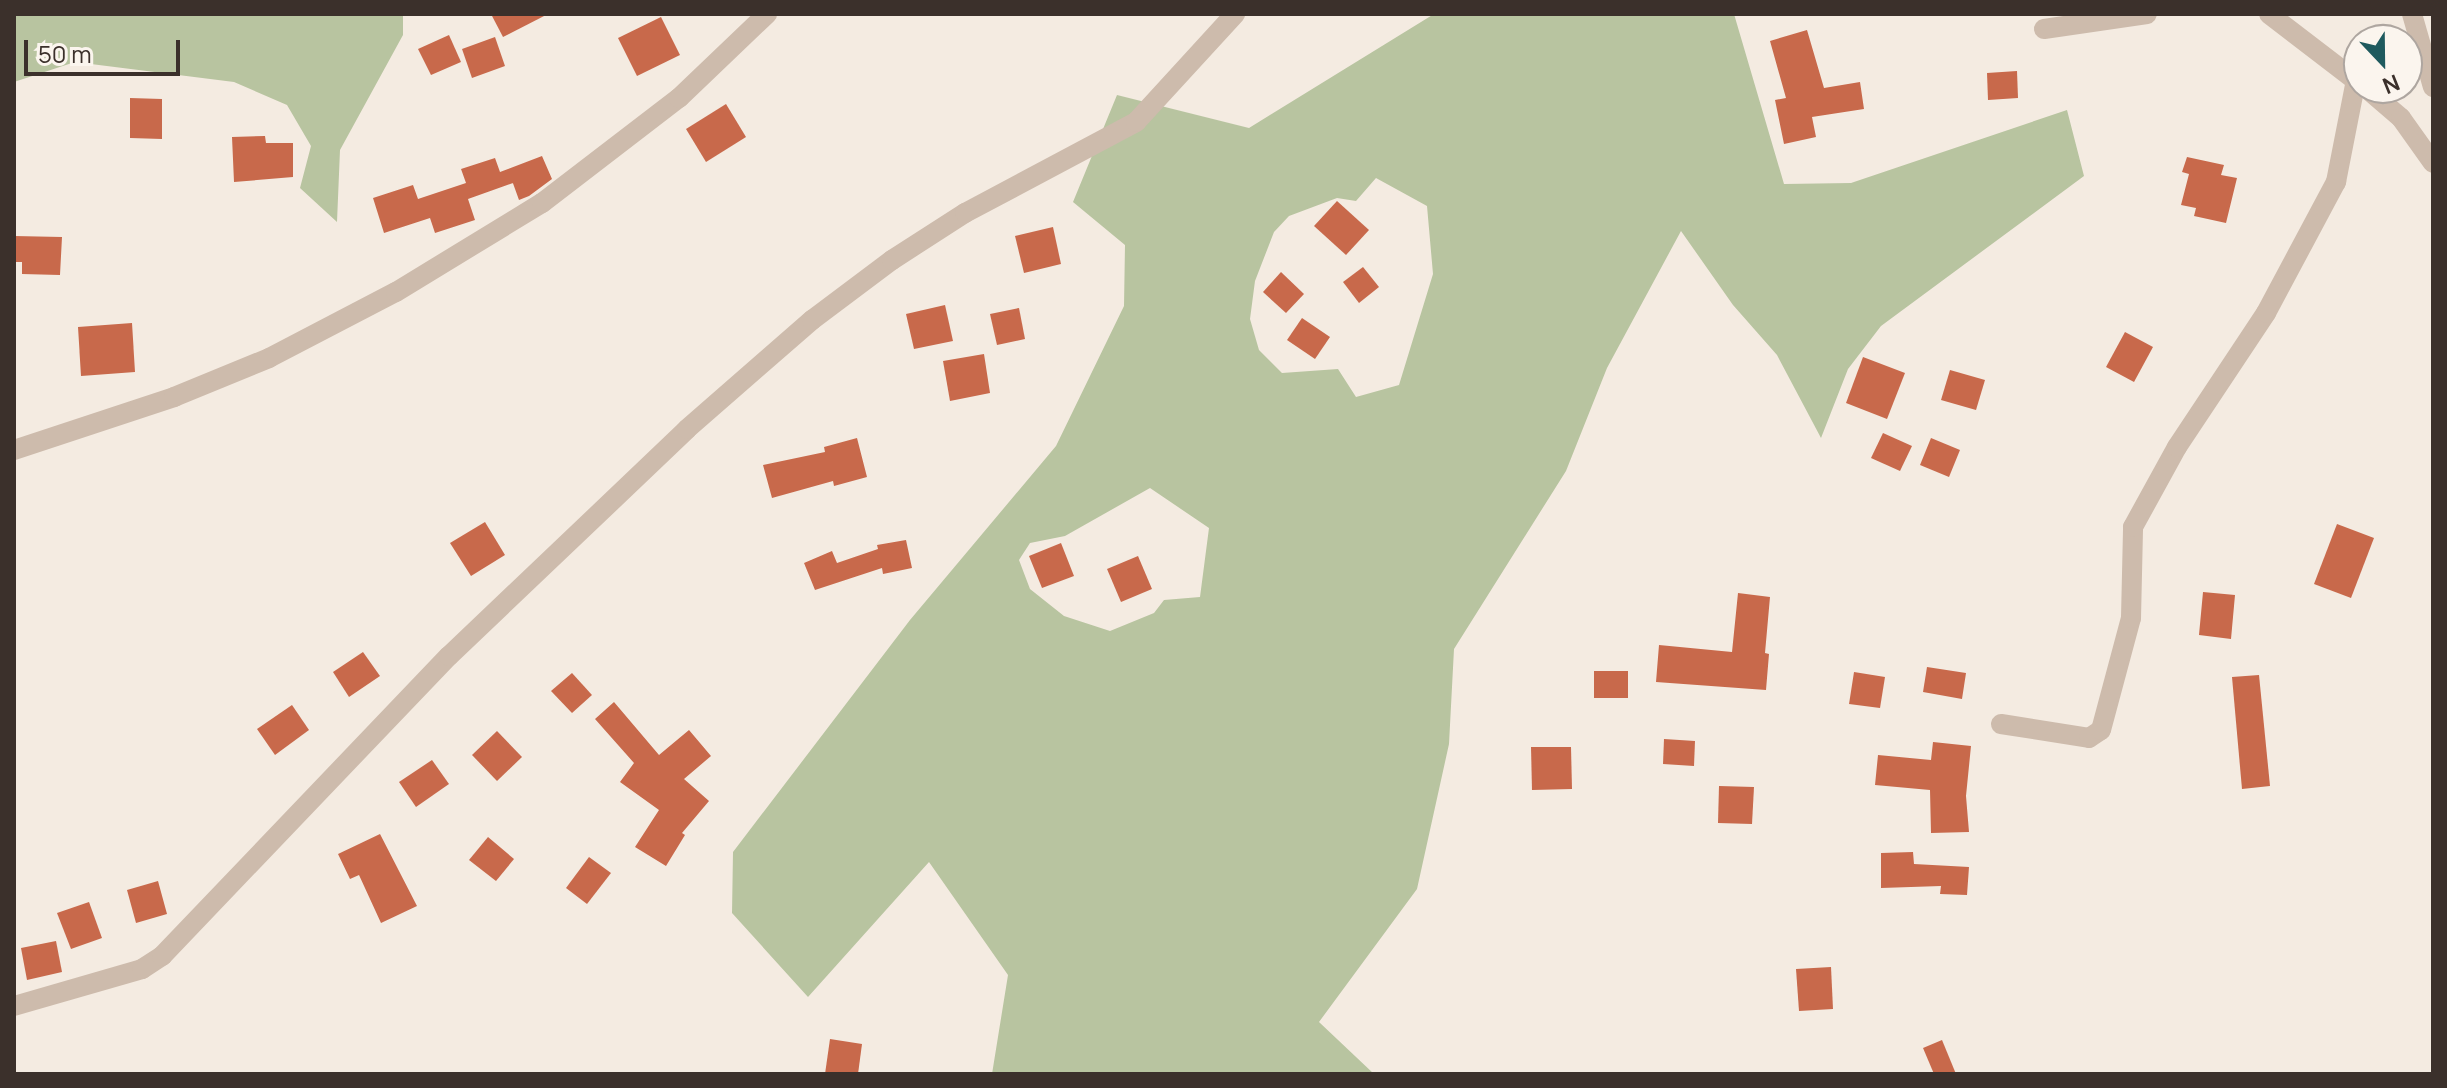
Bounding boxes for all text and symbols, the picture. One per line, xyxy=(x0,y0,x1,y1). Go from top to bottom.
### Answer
scale bar xyxy=(28,24,184,74)
north arrow xyxy=(2343,24,2423,104)
text: 50 m xyxy=(38,37,92,70)
text: N xyxy=(2378,68,2404,101)

